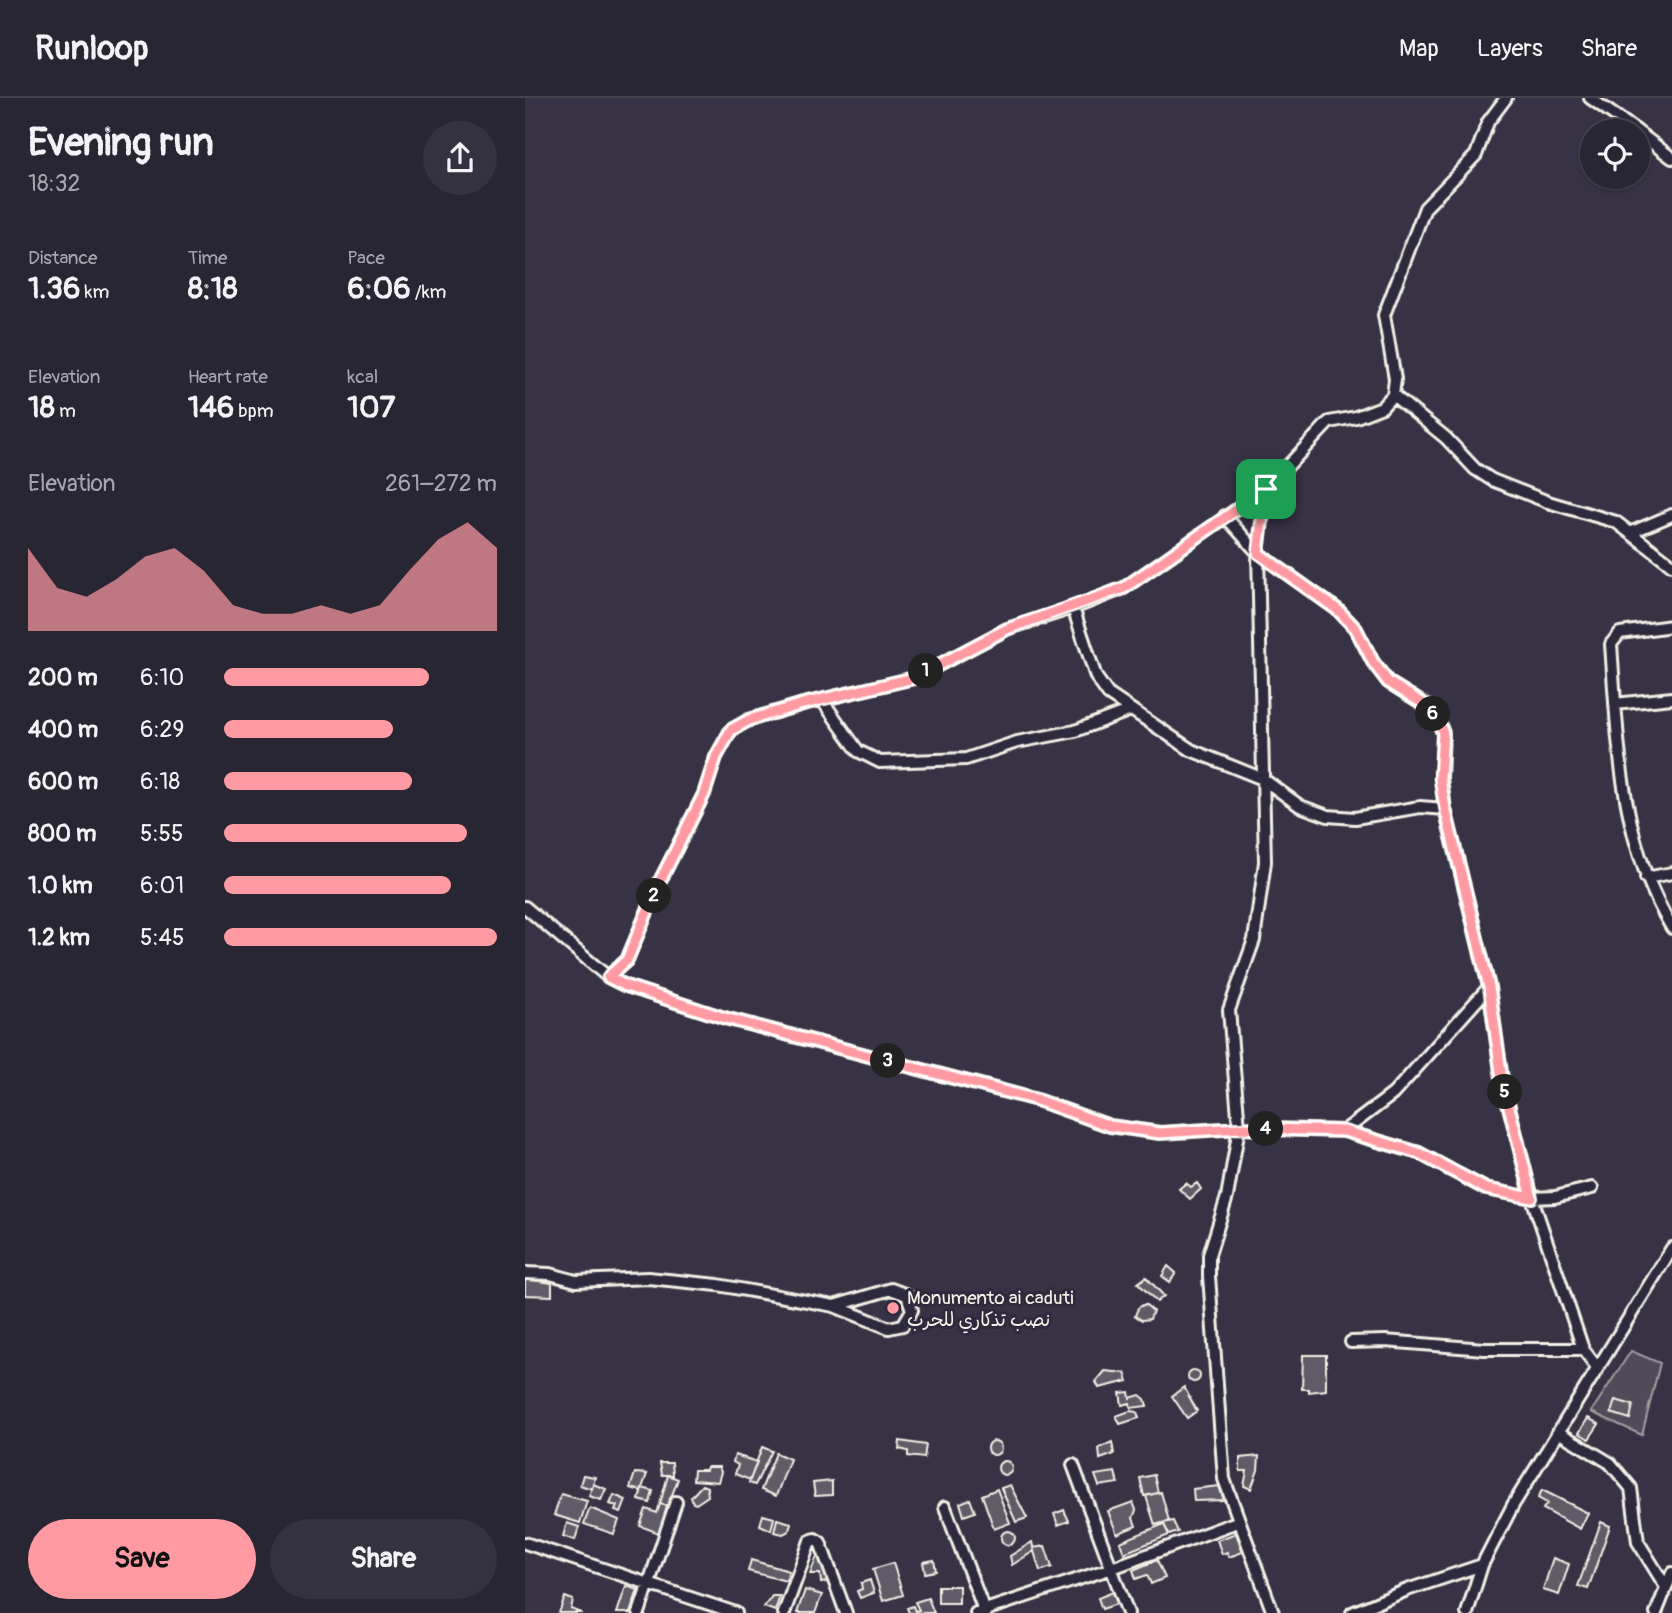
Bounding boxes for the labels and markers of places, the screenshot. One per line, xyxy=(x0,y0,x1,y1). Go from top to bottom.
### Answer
pin xyxy=(1236,459,1296,519)
pin: 1 xyxy=(909,654,943,688)
pin: 6 xyxy=(1415,696,1451,732)
pin: 2 xyxy=(636,878,671,914)
pin: 3 xyxy=(871,1044,905,1079)
pin: 5 xyxy=(1487,1074,1523,1110)
pin: 4 xyxy=(1249,1112,1283,1146)
place label: Monumento ai caduti نصب تذكاري للحرب xyxy=(907,1286,1074,1334)
marker: Monumento ai caduti نصب تذكاري للحرب xyxy=(885,1300,901,1316)

